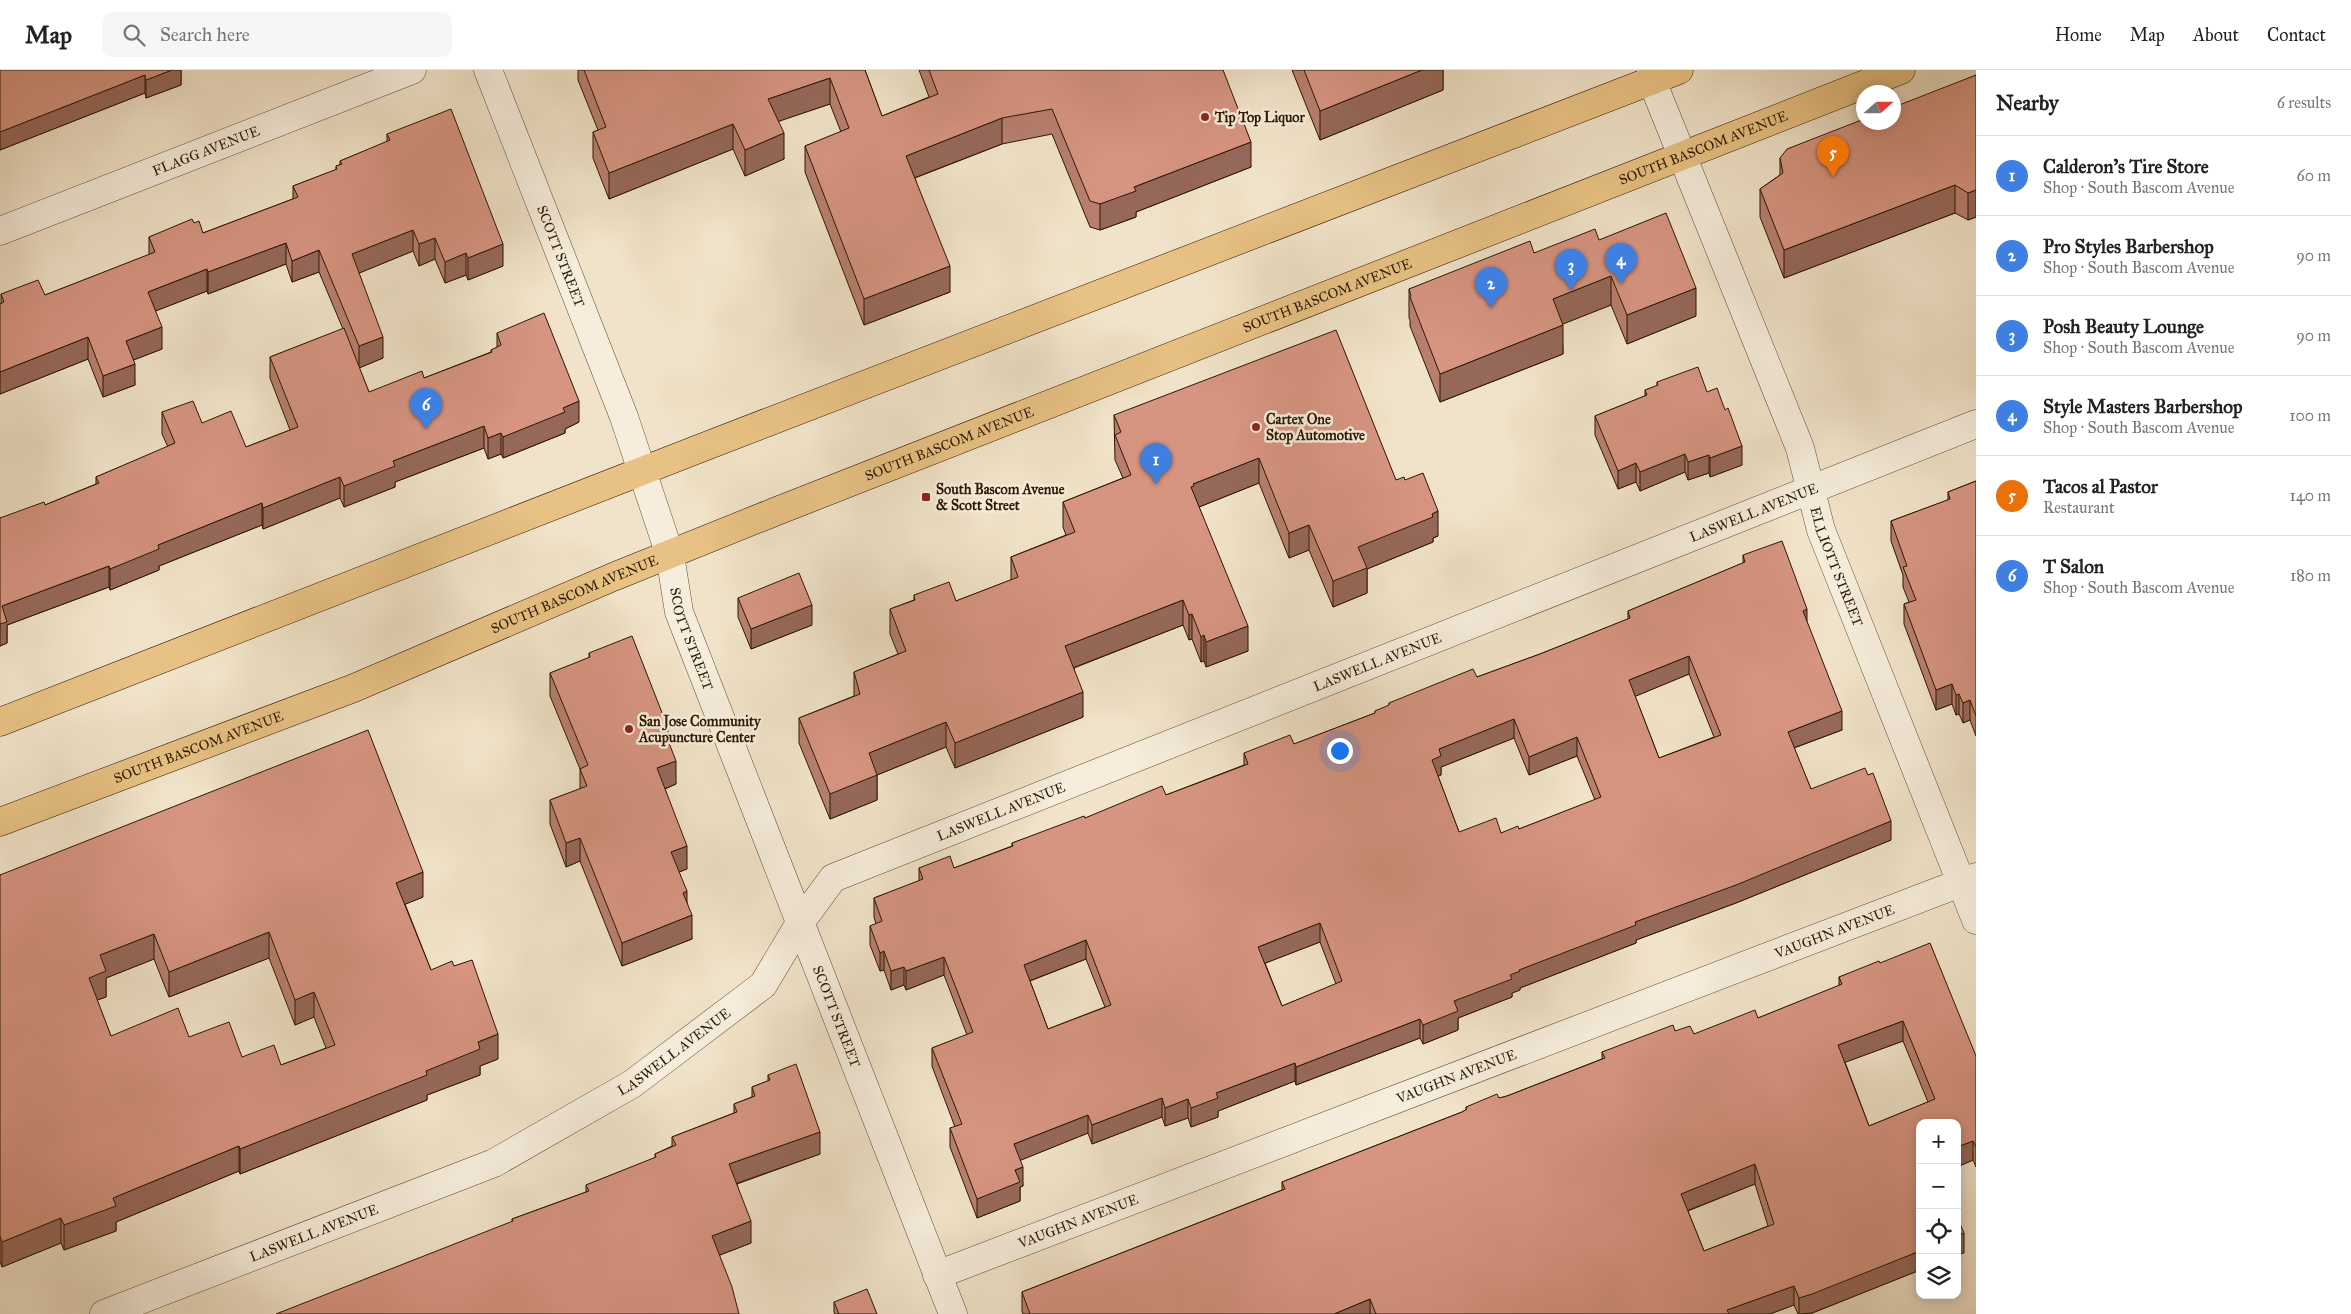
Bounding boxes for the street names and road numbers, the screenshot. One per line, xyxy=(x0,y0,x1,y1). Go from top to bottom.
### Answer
street label: SOUTH BASCOM AVENUE xyxy=(1617,107,1790,189)
street label: FLAGG AVENUE xyxy=(150,122,262,180)
street label: SCOTT STREET xyxy=(533,203,588,310)
street label: SOUTH BASCOM AVENUE xyxy=(1240,255,1414,336)
street label: SOUTH BASCOM AVENUE xyxy=(863,403,1036,485)
street label: LASWELL AVENUE xyxy=(1687,480,1820,546)
street label: ELLIOTT STREET xyxy=(1806,505,1867,629)
street label: SOUTH BASCOM AVENUE xyxy=(488,552,661,637)
street label: SCOTT STREET xyxy=(666,586,717,693)
street label: LASWELL AVENUE xyxy=(1311,629,1444,695)
street label: SOUTH BASCOM AVENUE xyxy=(111,708,286,787)
street label: LASWELL AVENUE xyxy=(934,779,1068,845)
street label: VAUGHN AVENUE xyxy=(1771,901,1897,963)
street label: SCOTT STREET xyxy=(809,963,864,1070)
street label: LASWELL AVENUE xyxy=(615,1005,734,1099)
street label: VAUGHN AVENUE xyxy=(1393,1046,1519,1108)
street label: VAUGHN AVENUE xyxy=(1015,1191,1141,1252)
street label: LASWELL AVENUE xyxy=(247,1201,381,1266)

